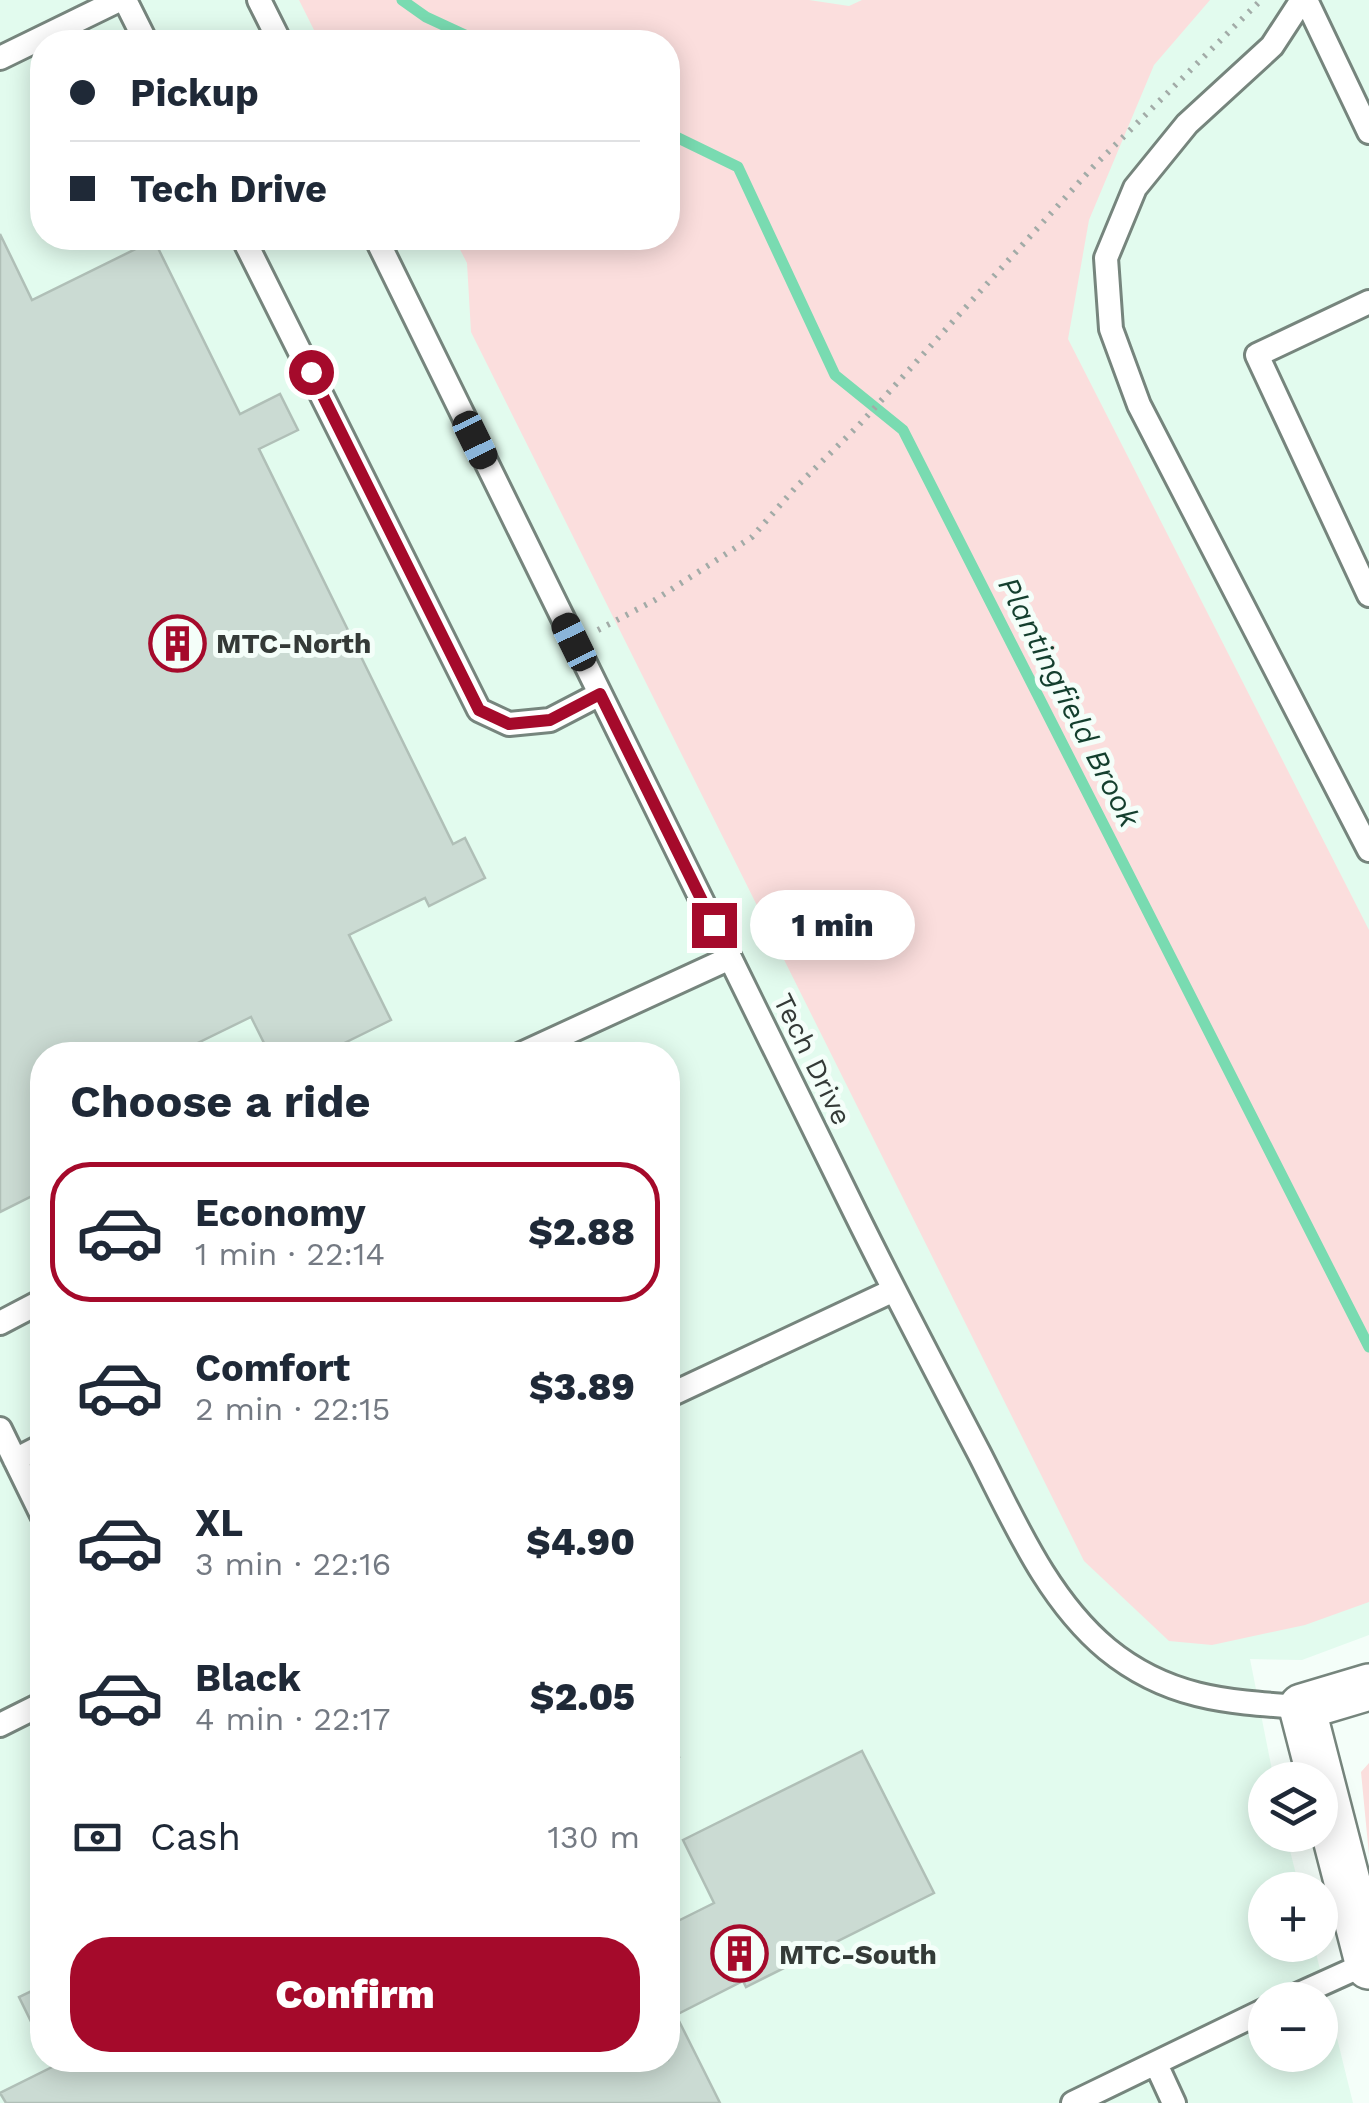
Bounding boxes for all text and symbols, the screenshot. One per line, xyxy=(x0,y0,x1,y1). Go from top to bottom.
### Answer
text: Pickup xyxy=(130,71,259,115)
text: Tech Drive xyxy=(130,167,327,211)
route start xyxy=(289,350,334,395)
car xyxy=(448,406,502,474)
water label: Plantingfield Brook xyxy=(991,571,1148,834)
car xyxy=(547,608,601,676)
building icon: MTC-North xyxy=(147,613,207,673)
place label: MTC-North xyxy=(216,627,371,660)
callout: 1 min xyxy=(749,890,914,960)
route end xyxy=(692,903,737,948)
text: 1 min xyxy=(791,906,874,944)
street label: Tech Drive xyxy=(767,988,859,1130)
text: Choose a ride xyxy=(70,1075,370,1128)
icon: car xyxy=(75,1187,165,1277)
text: Economy xyxy=(195,1191,366,1235)
text: $2.88 xyxy=(528,1210,635,1254)
text: 1 min · 22:14 xyxy=(195,1235,385,1273)
icon: car xyxy=(75,1342,165,1432)
text: Comfort xyxy=(195,1346,350,1390)
text: $3.89 xyxy=(529,1365,635,1409)
text: 2 min · 22:15 xyxy=(195,1390,390,1428)
icon: car xyxy=(75,1497,165,1587)
text: XL xyxy=(195,1501,243,1545)
text: $4.90 xyxy=(526,1520,635,1564)
text: 3 min · 22:16 xyxy=(195,1545,391,1583)
icon: car xyxy=(75,1652,165,1742)
text: Black xyxy=(195,1656,301,1700)
text: $2.05 xyxy=(530,1675,635,1719)
text: 4 min · 22:17 xyxy=(195,1700,391,1738)
map controls xyxy=(1248,1762,1338,2072)
button: layers xyxy=(1248,1762,1338,1852)
icon: cash xyxy=(70,1810,125,1865)
text: Cash xyxy=(150,1815,241,1859)
text: 130 m xyxy=(548,1818,640,1856)
button: + xyxy=(1248,1872,1338,1962)
building icon: MTC-South xyxy=(710,1924,770,1984)
button: Confirm xyxy=(70,1937,640,2052)
place label: MTC-South xyxy=(779,1938,937,1971)
button: − xyxy=(1248,1982,1338,2072)

